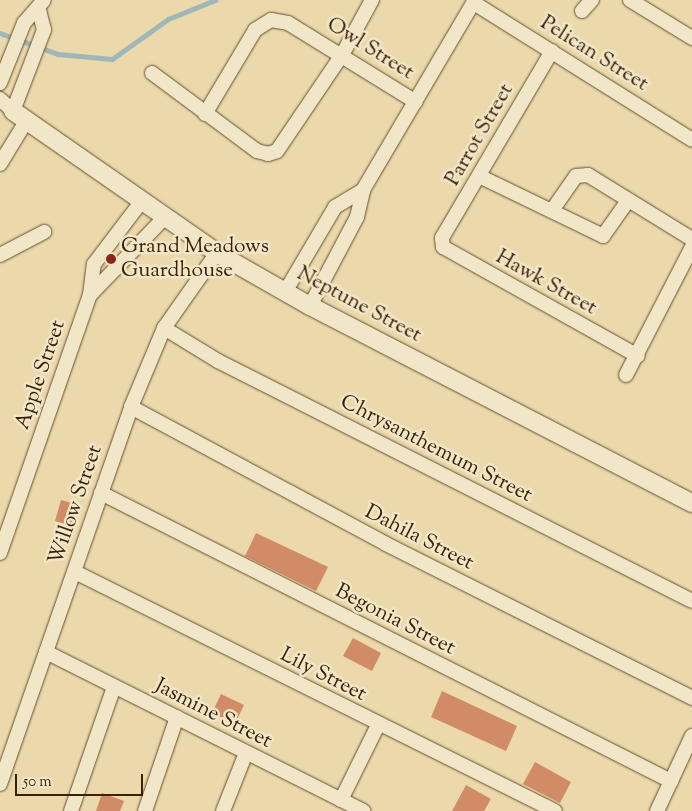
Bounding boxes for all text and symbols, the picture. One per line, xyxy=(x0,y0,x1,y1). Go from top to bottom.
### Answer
street label: Pelican Street xyxy=(535,11,653,97)
street label: Owl Street xyxy=(322,12,418,86)
street label: Parrot Street xyxy=(441,79,519,191)
place label: Grand Meadows Guardhouse xyxy=(121,234,269,284)
street label: Hawk Street xyxy=(491,245,601,321)
marker: Grand Meadows Guardhouse xyxy=(105,253,117,265)
street label: Neptune Street xyxy=(292,262,426,348)
street label: Apple Street xyxy=(11,317,71,433)
street label: Chrysanthemum Street xyxy=(336,390,536,508)
street label: Willow Street xyxy=(44,442,108,568)
street label: Dahila Street xyxy=(360,500,478,576)
street label: Begonia Street xyxy=(331,579,459,661)
street label: Lily Street xyxy=(276,643,370,707)
street label: Jasmine Street xyxy=(150,674,276,754)
scale bar xyxy=(18,764,145,796)
text: 50 m xyxy=(23,772,52,793)

